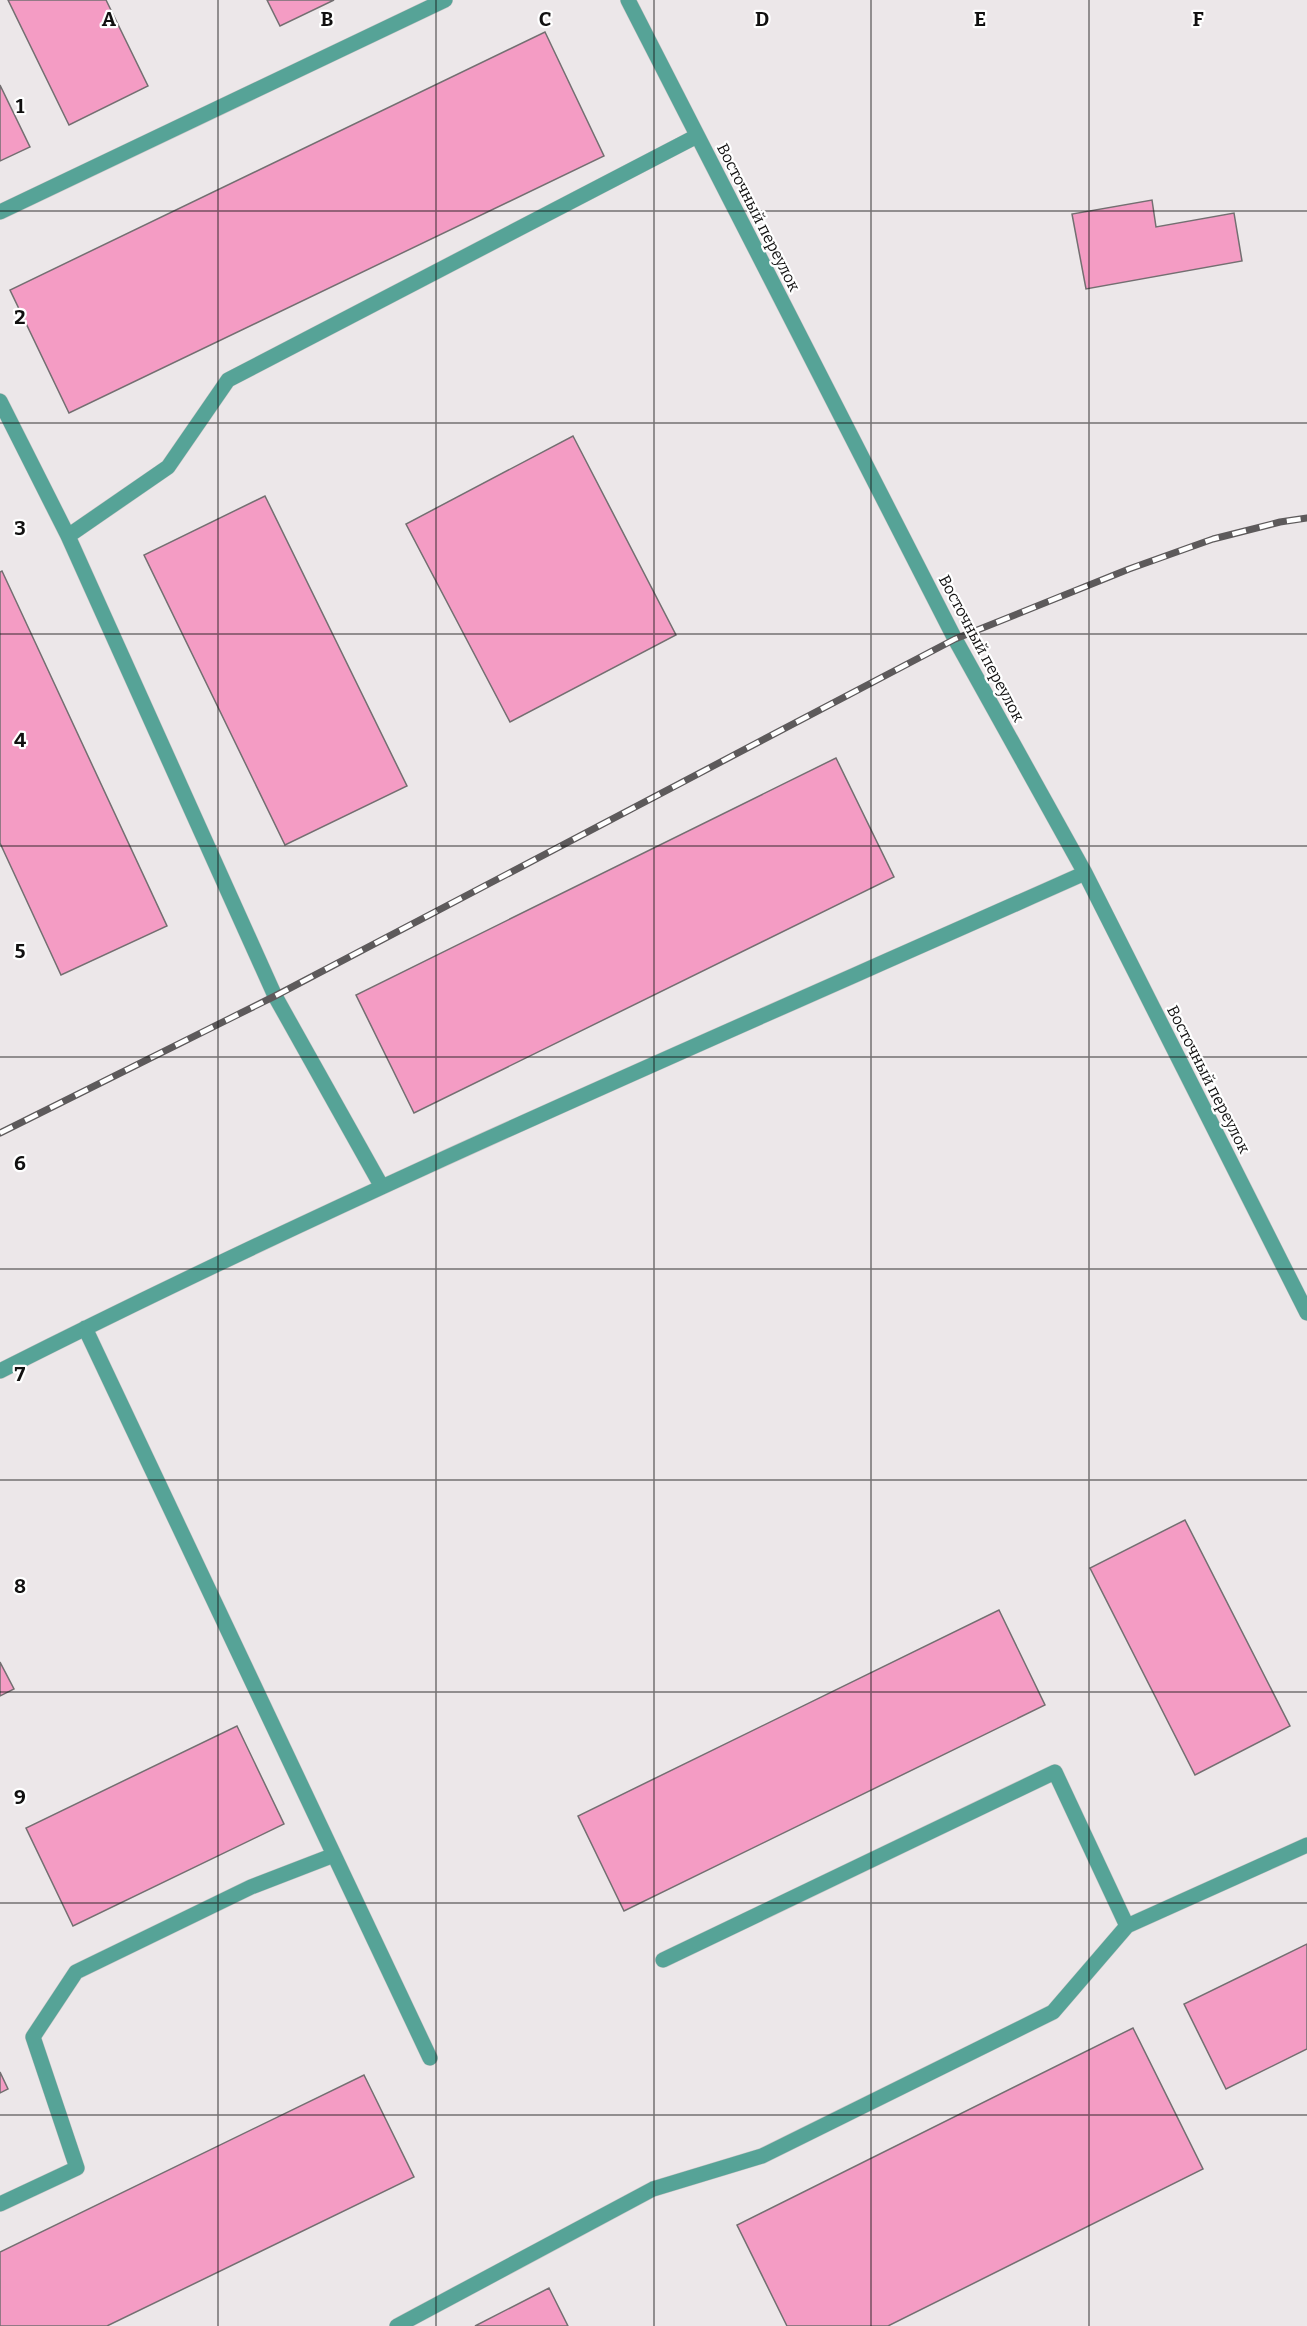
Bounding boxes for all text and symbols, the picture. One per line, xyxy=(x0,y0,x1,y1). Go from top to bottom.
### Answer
text: A xyxy=(102,7,117,31)
text: B xyxy=(321,7,334,31)
text: C xyxy=(539,7,551,31)
text: D xyxy=(755,7,769,31)
text: E xyxy=(974,7,986,31)
text: F xyxy=(1192,7,1204,31)
text: 1 xyxy=(16,94,25,118)
street label: Восточный переулок xyxy=(713,140,804,295)
text: 2 xyxy=(14,305,26,329)
text: 3 xyxy=(14,516,26,540)
street label: Восточный переулок xyxy=(935,572,1029,725)
text: 4 xyxy=(14,728,26,752)
text: 5 xyxy=(15,939,26,963)
street label: Восточный переулок xyxy=(1163,1002,1254,1157)
text: 6 xyxy=(14,1151,26,1175)
text: 7 xyxy=(15,1362,26,1386)
text: 8 xyxy=(14,1574,26,1598)
text: 9 xyxy=(14,1785,26,1809)

